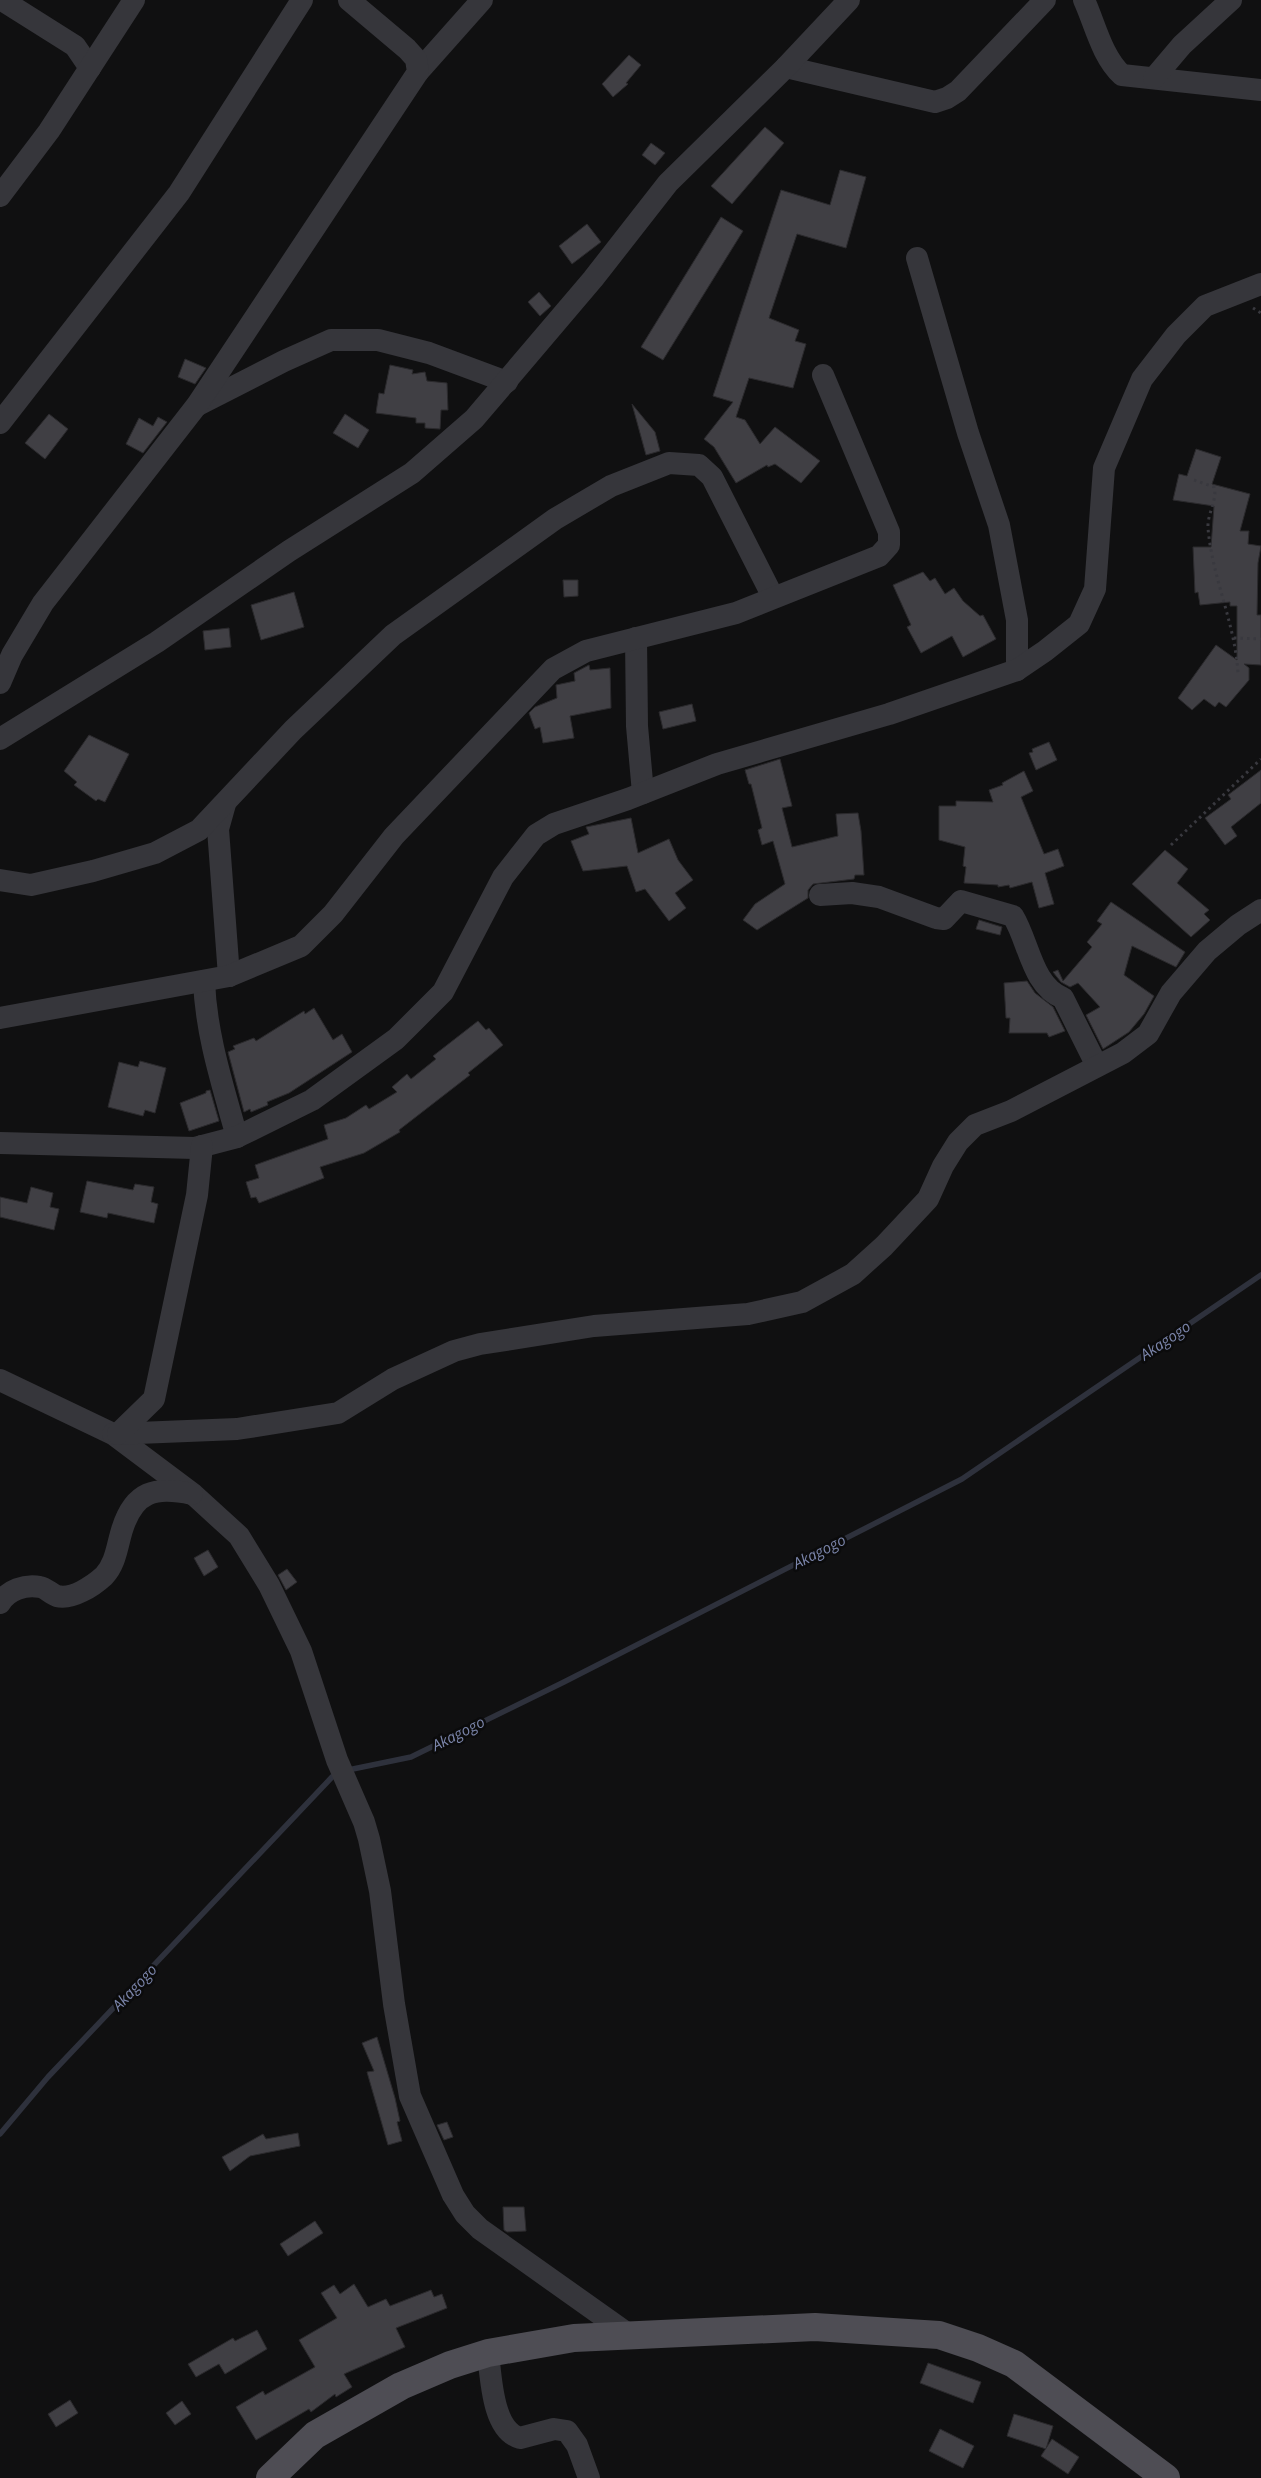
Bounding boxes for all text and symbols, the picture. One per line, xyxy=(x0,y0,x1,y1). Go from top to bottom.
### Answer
water label: Akagogo xyxy=(1135,1316,1194,1365)
water label: Akagogo xyxy=(788,1529,849,1573)
water label: Akagogo xyxy=(427,1711,488,1755)
water label: Akagogo xyxy=(107,1959,161,2015)

